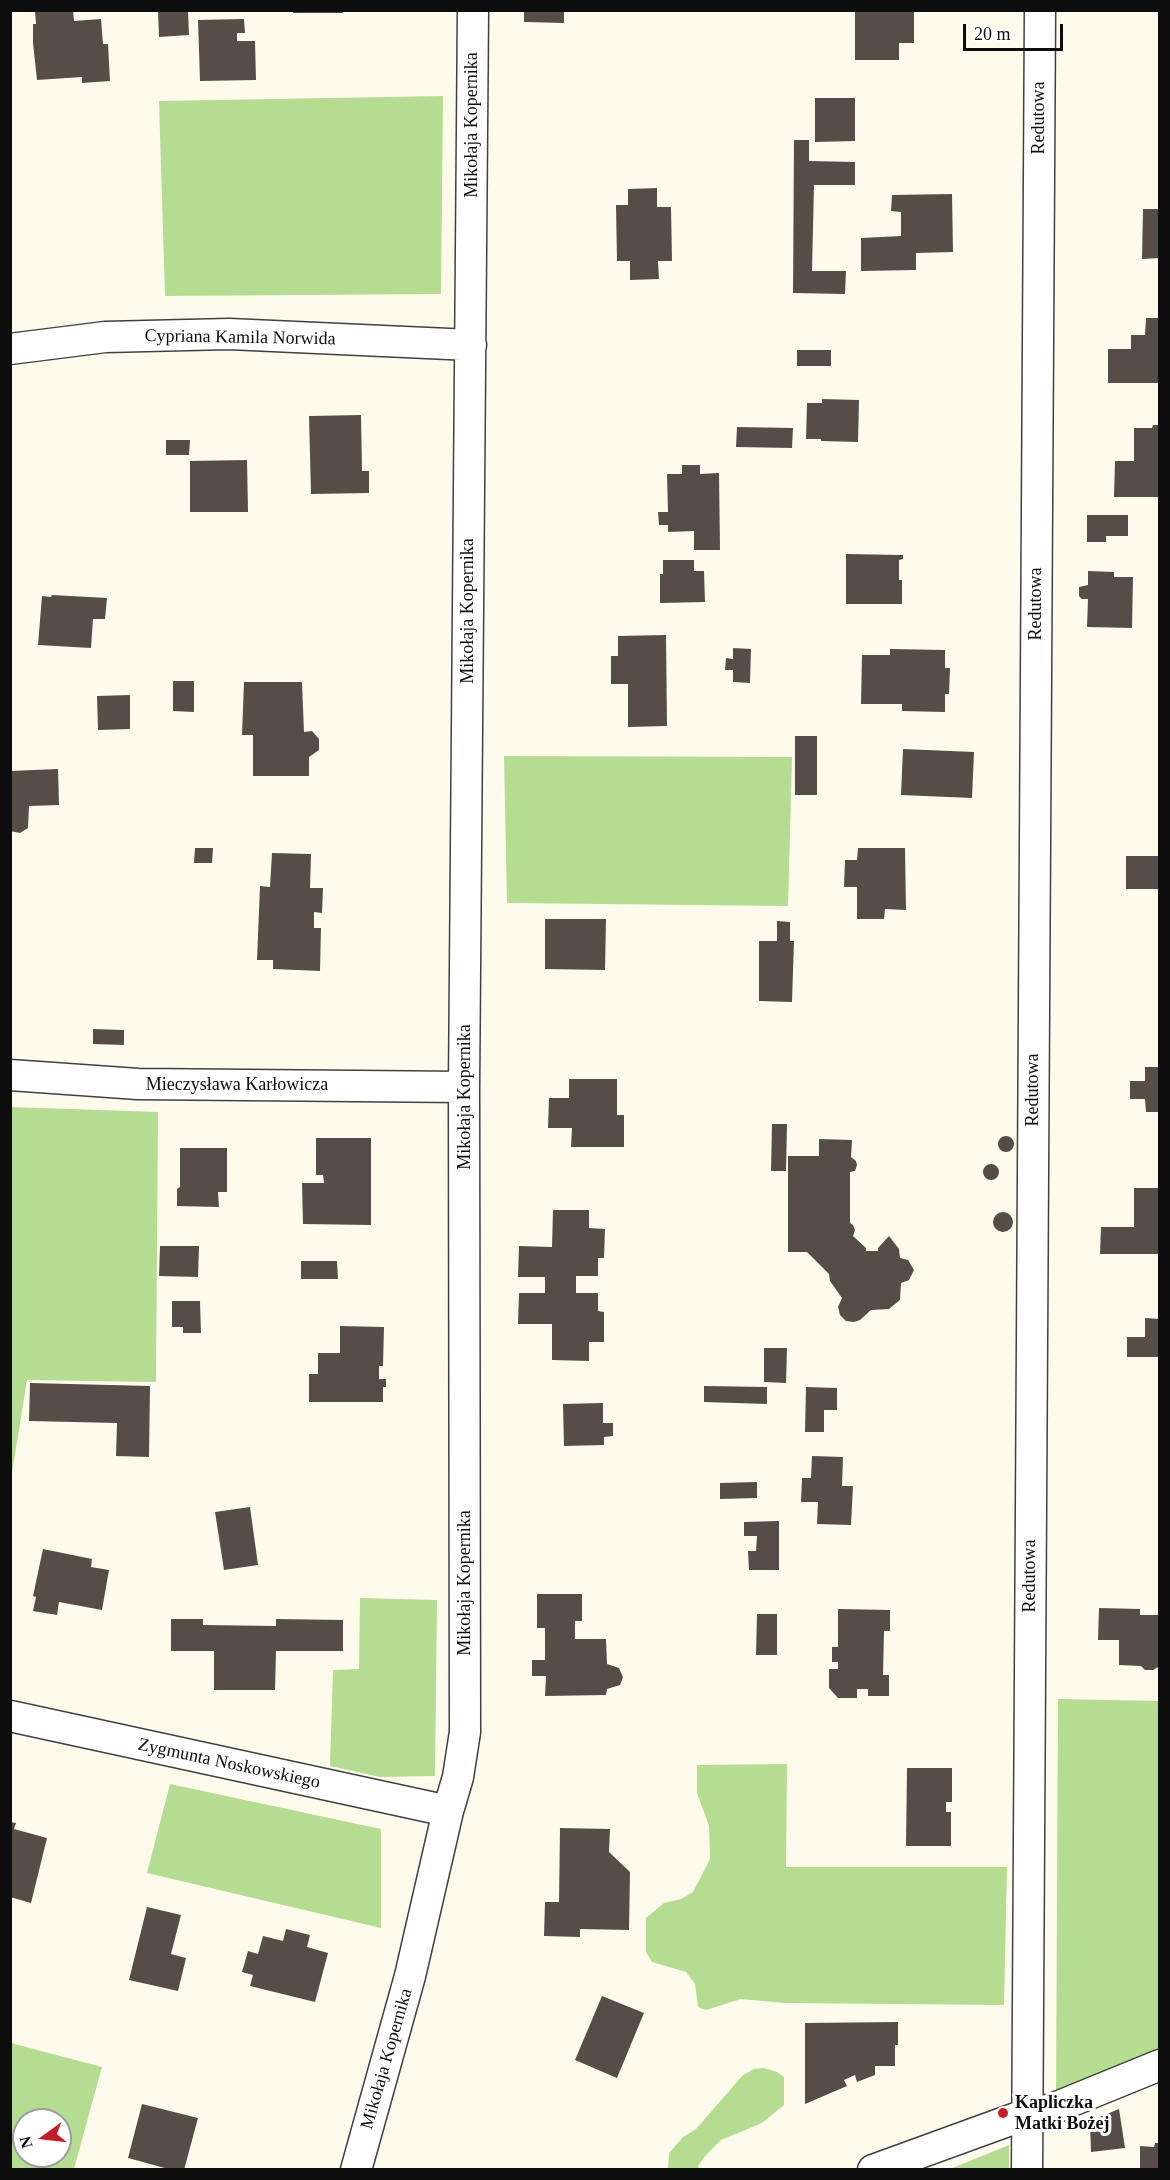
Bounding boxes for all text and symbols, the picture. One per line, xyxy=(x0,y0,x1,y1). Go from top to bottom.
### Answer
scale bar xyxy=(966,12,1066,50)
text: 20 m xyxy=(974,24,1011,44)
street label: Mikołaja Kopernika xyxy=(461,52,483,198)
street label: Redutowa xyxy=(1028,82,1050,154)
street label: Cypriana Kamila Norwida xyxy=(144,326,336,350)
street label: Mikołaja Kopernika xyxy=(457,538,479,684)
street label: Redutowa xyxy=(1025,568,1047,640)
street label: Mikołaja Kopernika xyxy=(454,1024,476,1170)
street label: Redutowa xyxy=(1022,1054,1044,1126)
street label: Mieczysława Karłowicza xyxy=(146,1074,328,1096)
street label: Mikołaja Kopernika xyxy=(454,1510,476,1656)
street label: Redutowa xyxy=(1019,1540,1041,1612)
street label: Zygmunta Noskowskiego xyxy=(136,1734,322,1794)
street label: Mikołaja Kopernika xyxy=(357,1986,417,2132)
place label: Kapliczka Matki Bożej xyxy=(1015,2092,1109,2134)
marker: Kapliczka Matki Bożej xyxy=(996,2106,1010,2120)
north arrow xyxy=(12,2108,72,2168)
text: N xyxy=(16,2134,36,2150)

